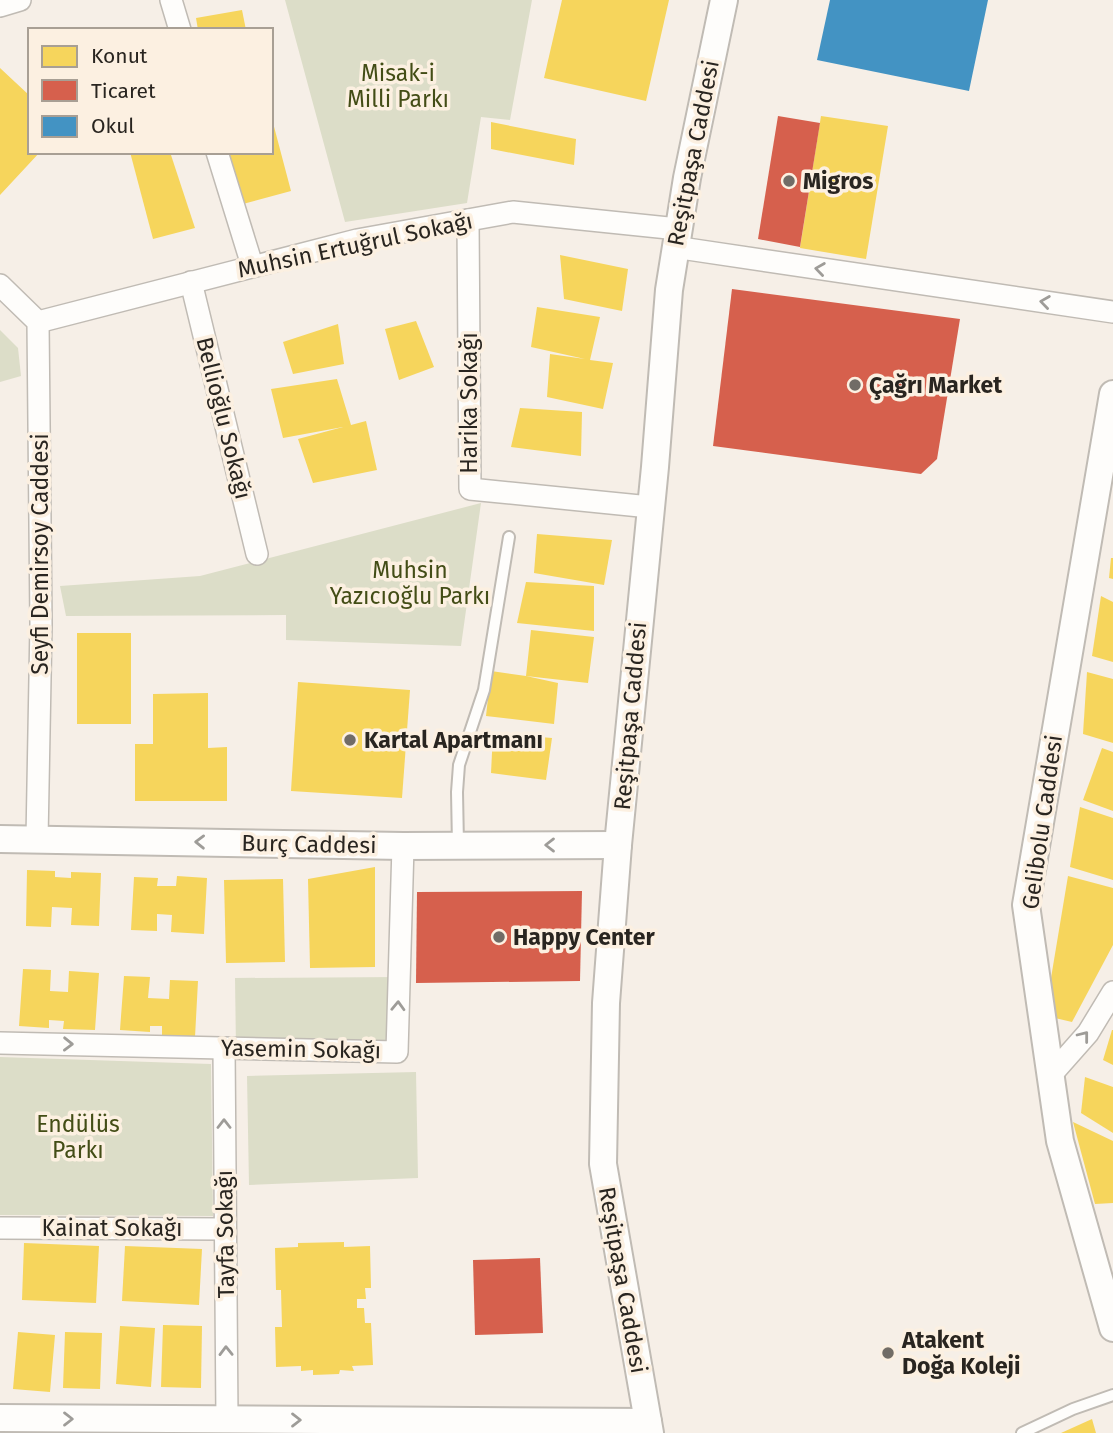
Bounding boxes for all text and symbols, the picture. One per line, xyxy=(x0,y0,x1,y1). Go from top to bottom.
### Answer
legend xyxy=(28,28,273,154)
text: Konut xyxy=(91,43,148,69)
street label: Reşitpaşa Caddesi xyxy=(661,58,725,248)
park label: Misak-i Milli Parkı xyxy=(347,59,449,113)
text: Ticaret xyxy=(91,78,156,104)
text: Okul xyxy=(91,113,135,139)
place label: Migros xyxy=(803,167,873,195)
marker: Migros xyxy=(781,173,797,189)
street label: Muhsin Ertuğrul Sokağı xyxy=(235,206,475,284)
one-way arrow xyxy=(815,261,826,276)
one-way arrow xyxy=(1040,295,1051,310)
street label: Harika Sokağı xyxy=(455,332,483,474)
street label: Bellioğlu Sokağı xyxy=(190,334,258,502)
place label: Çağrı Market xyxy=(869,371,1003,401)
marker: Çağrı Market xyxy=(847,377,863,393)
street label: Seyfi Demirsoy Caddesi xyxy=(26,433,54,675)
park label: Muhsin Yazıcıoğlu Parkı xyxy=(330,556,490,610)
street label: Reşitpaşa Caddesi xyxy=(608,621,652,811)
place label: Kartal Apartmanı xyxy=(364,726,543,754)
marker: Kartal Apartmanı xyxy=(342,732,358,748)
street label: Gelibolu Caddesi xyxy=(1016,733,1068,911)
street label: Burç Caddesi xyxy=(241,829,377,859)
one-way arrow xyxy=(194,834,204,850)
one-way arrow xyxy=(544,837,554,853)
place label: Happy Center xyxy=(513,923,655,951)
marker: Happy Center xyxy=(491,929,507,945)
one-way arrow xyxy=(390,1000,406,1010)
one-way arrow xyxy=(1076,1031,1089,1044)
street label: Yasemin Sokağı xyxy=(221,1034,381,1064)
one-way arrow xyxy=(63,1037,74,1052)
park label: Endülüs Parkı xyxy=(36,1110,120,1164)
one-way arrow xyxy=(216,1118,232,1128)
street label: Tayfa Sokağı xyxy=(210,1170,240,1298)
street label: Reşitpaşa Caddesi xyxy=(593,1185,653,1375)
street label: Kainat Sokağı xyxy=(42,1214,182,1242)
place label: Atakent Doğa Koleji xyxy=(901,1326,1021,1380)
one-way arrow xyxy=(219,1345,234,1356)
marker: Atakent Doğa Koleji xyxy=(880,1345,896,1361)
one-way arrow xyxy=(63,1411,74,1427)
one-way arrow xyxy=(291,1412,301,1428)

